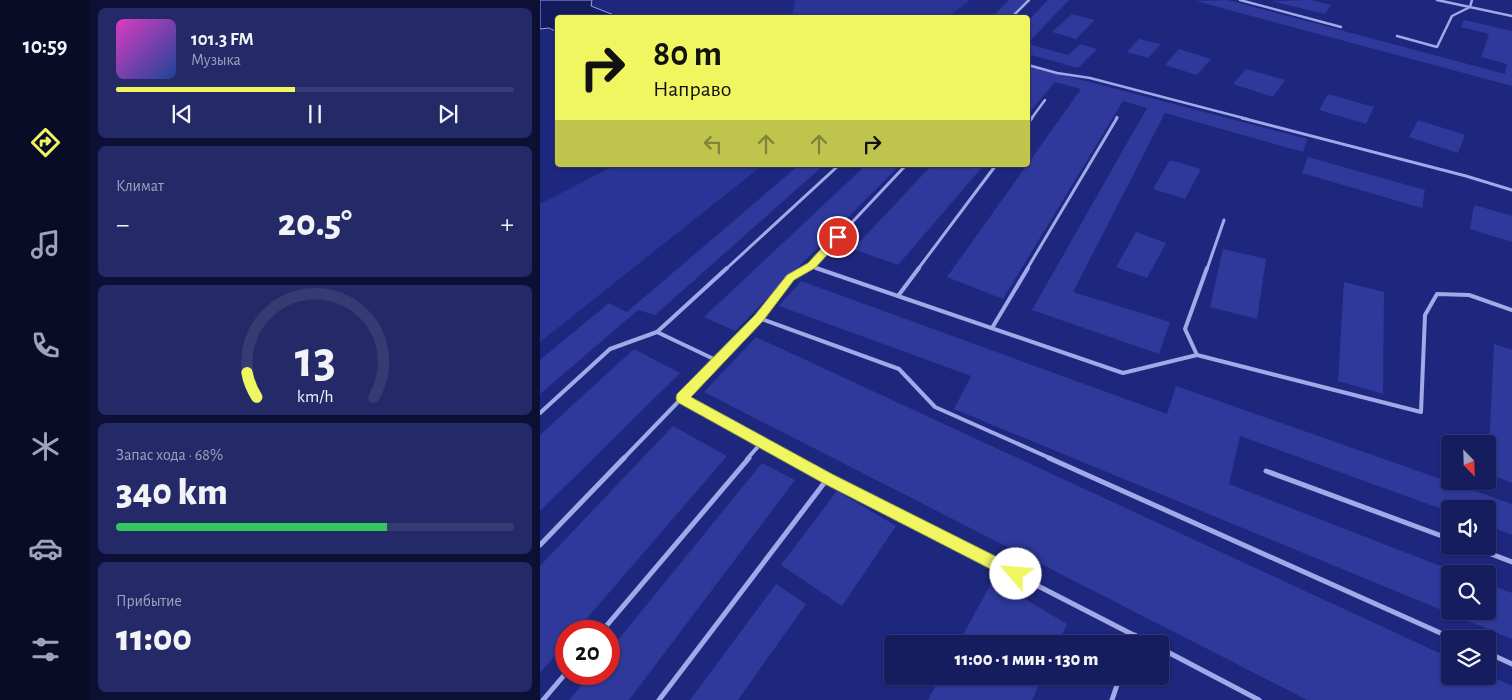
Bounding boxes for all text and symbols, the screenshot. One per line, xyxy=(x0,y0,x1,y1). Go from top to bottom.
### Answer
text: 101.3 FM xyxy=(191,30,254,49)
text: 10:59 xyxy=(23,35,67,57)
icon: right xyxy=(570,35,635,100)
text: 80 m xyxy=(653,37,722,72)
text: Музыка xyxy=(191,52,241,68)
text: Направо xyxy=(653,78,731,100)
icon: previous xyxy=(168,100,196,128)
icon: pause xyxy=(301,100,329,128)
icon: next xyxy=(434,100,462,128)
icon: directions xyxy=(28,125,63,160)
icon: left xyxy=(699,130,727,158)
icon: ahead xyxy=(752,130,780,158)
icon: ahead xyxy=(805,130,833,158)
icon: right xyxy=(858,130,886,158)
text: Климат xyxy=(116,178,164,194)
text: 20.5° xyxy=(278,205,352,243)
text: − xyxy=(116,211,129,239)
text: + xyxy=(501,211,514,239)
pin xyxy=(817,216,859,258)
icon: arrive xyxy=(824,223,852,251)
icon: music xyxy=(28,227,63,262)
icon: phone xyxy=(28,328,63,363)
text: 13 xyxy=(294,334,336,386)
text: km/h xyxy=(297,388,333,406)
icon: climate xyxy=(28,429,63,464)
north arrow xyxy=(1441,435,1496,490)
map controls xyxy=(1441,435,1496,685)
text: Запас хода · 68% xyxy=(116,447,223,463)
text: 340 km xyxy=(116,474,228,512)
button: sound xyxy=(1441,500,1496,555)
icon: car xyxy=(28,531,63,566)
position arrow xyxy=(989,547,1041,599)
button: search xyxy=(1441,565,1496,620)
text: Прибытие xyxy=(116,593,182,609)
text: 11:00 xyxy=(116,620,192,658)
speed limit sign: 20 xyxy=(555,620,620,685)
button: layers xyxy=(1441,630,1496,685)
icon: filters xyxy=(28,632,63,667)
text: 11:00 · 1 мин · 130 m xyxy=(954,650,1099,669)

